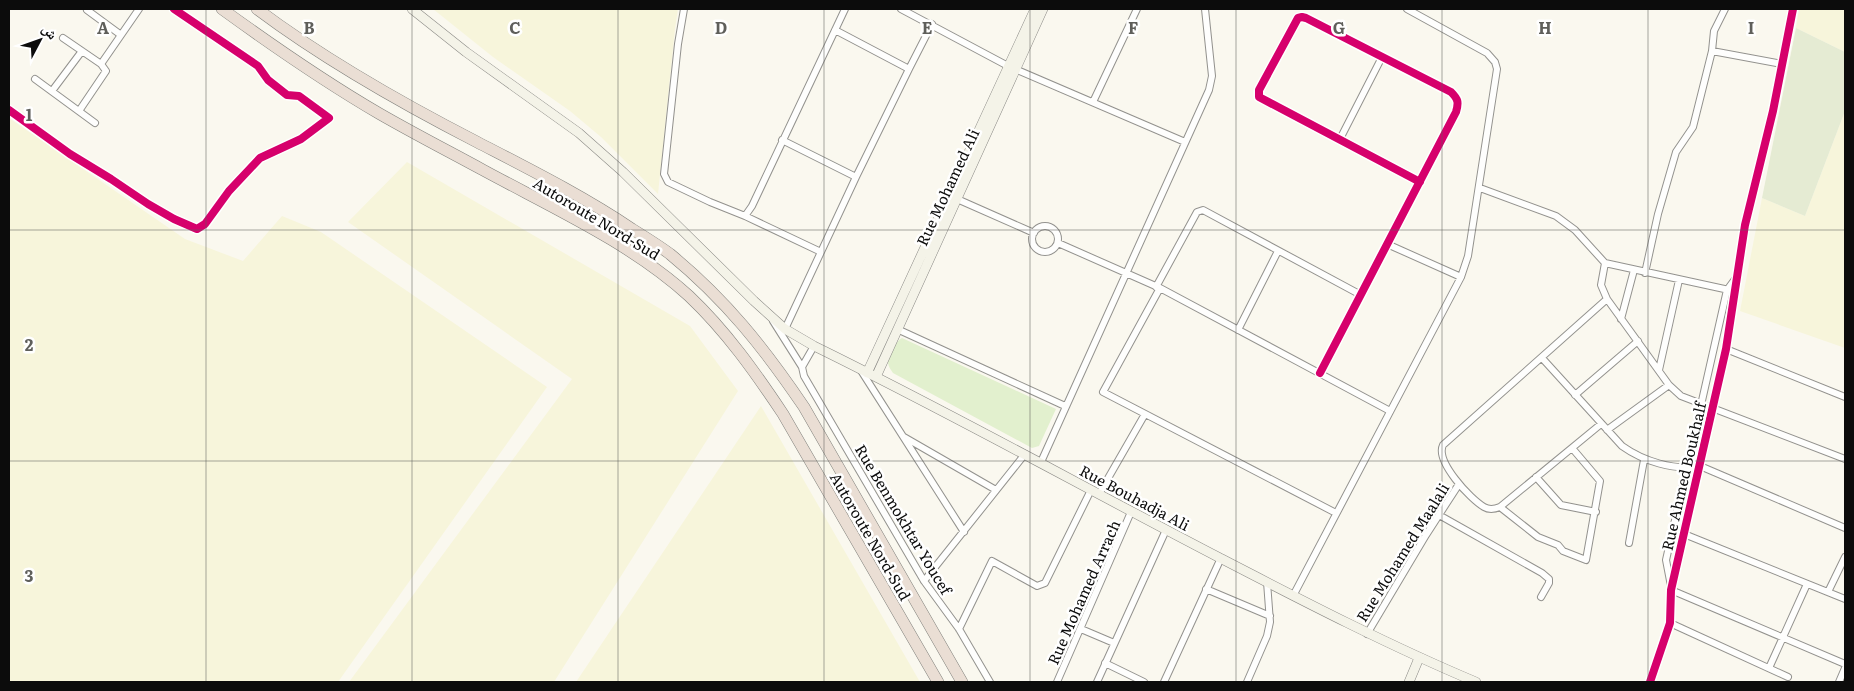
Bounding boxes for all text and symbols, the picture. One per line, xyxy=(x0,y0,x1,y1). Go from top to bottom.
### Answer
north arrow xyxy=(15,15,65,65)
text: A xyxy=(97,15,109,39)
text: B xyxy=(303,15,315,39)
text: C xyxy=(509,15,521,39)
text: D xyxy=(715,15,727,39)
text: E xyxy=(922,15,933,39)
text: F xyxy=(1128,15,1138,39)
text: G xyxy=(1333,15,1345,39)
text: H xyxy=(1538,15,1552,39)
text: I xyxy=(1748,15,1754,39)
text: ش xyxy=(38,19,63,43)
text: 1 xyxy=(26,102,33,126)
street label: Rue Mohamed Ali xyxy=(910,125,984,249)
street label: Autoroute Nord-Sud xyxy=(529,171,665,265)
text: 2 xyxy=(25,332,34,356)
street label: Rue Ahmed Boukhalf xyxy=(1655,398,1712,553)
street label: Rue Benmokhtar Youcef xyxy=(850,439,959,600)
street label: Rue Bouhadja Ali xyxy=(1076,458,1194,536)
street label: Autoroute Nord-Sud xyxy=(825,468,917,604)
street label: Rue Mohamed Maalali xyxy=(1350,478,1454,626)
street label: Rue Mohamed Arrach xyxy=(1041,516,1125,668)
text: 3 xyxy=(25,563,34,587)

